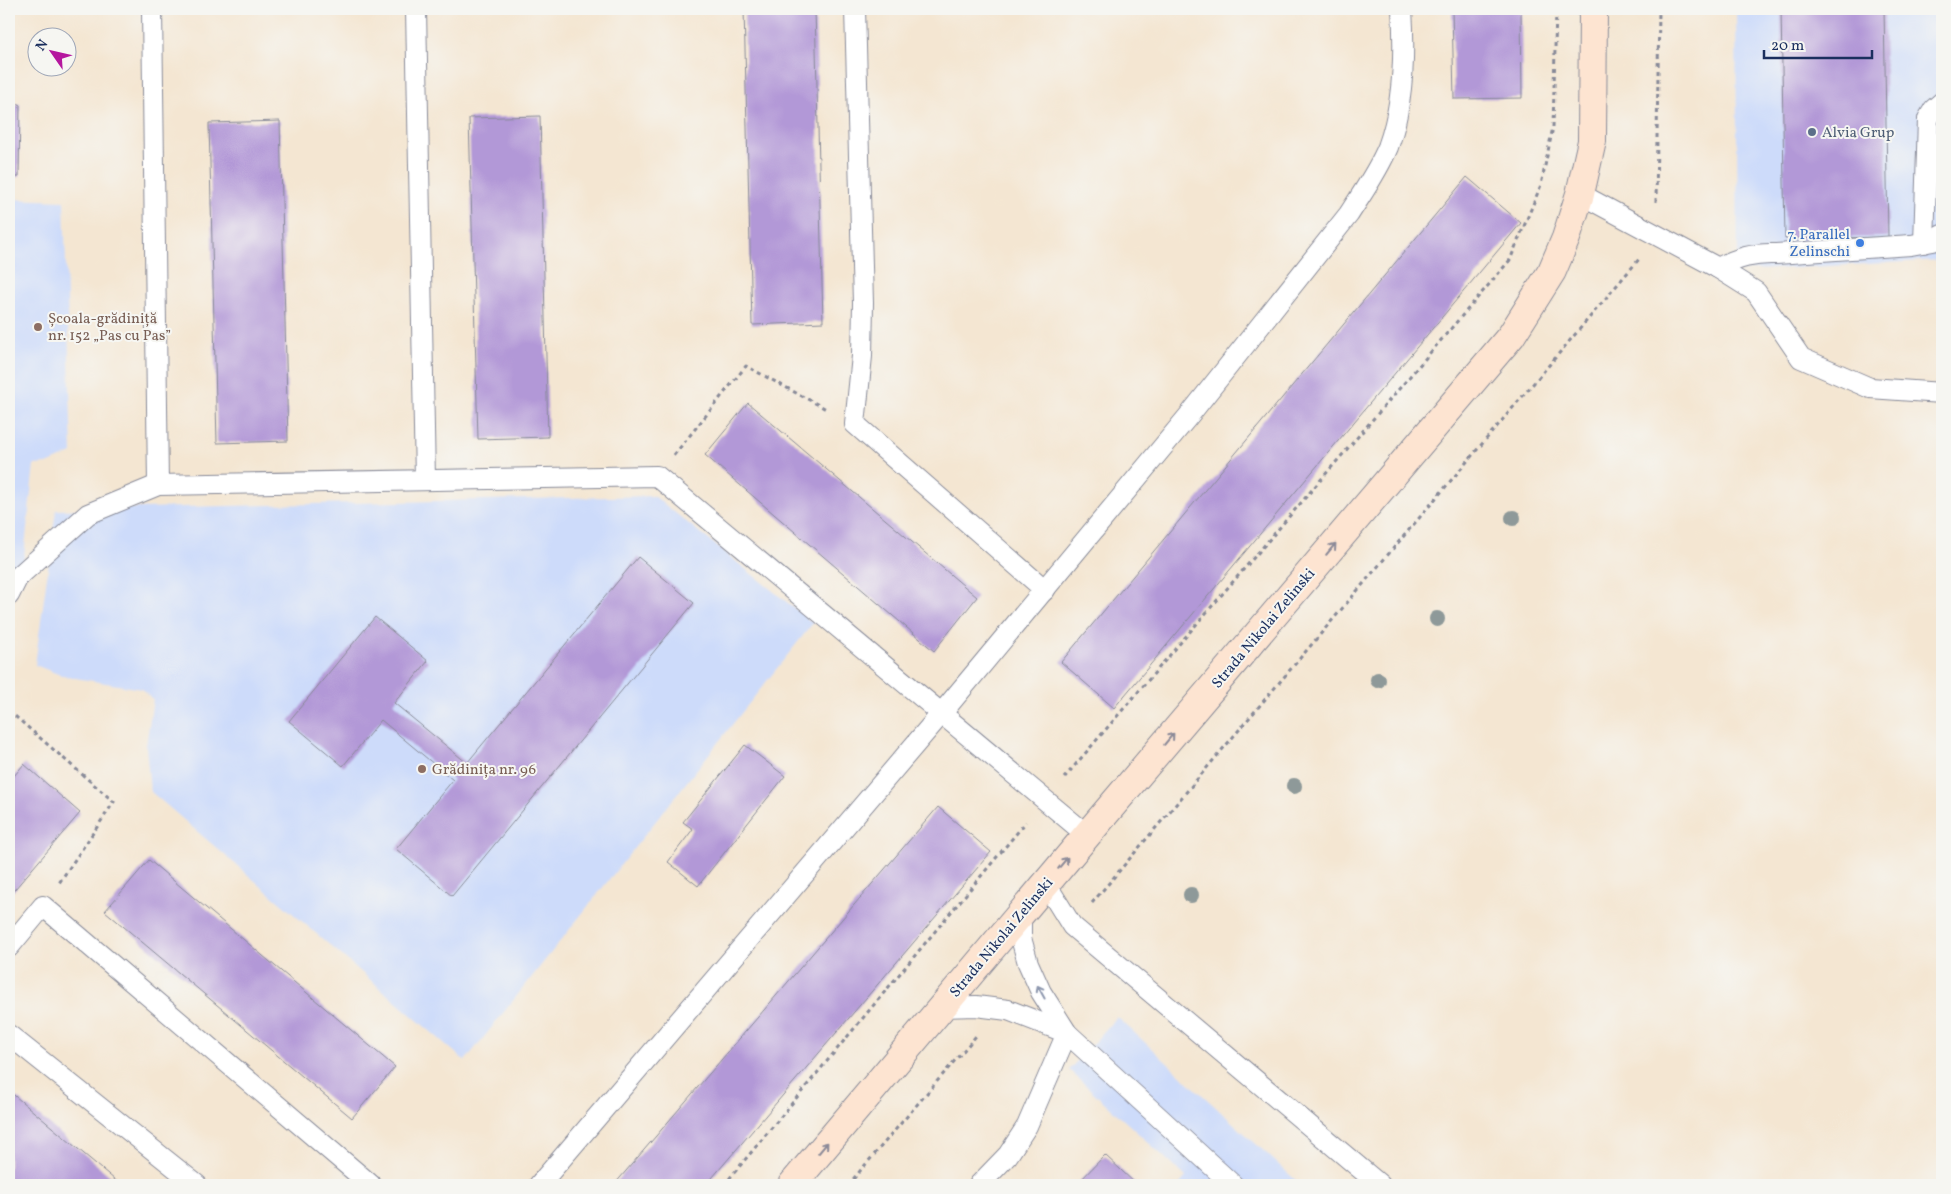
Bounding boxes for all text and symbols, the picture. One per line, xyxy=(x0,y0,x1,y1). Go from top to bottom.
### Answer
north arrow xyxy=(28,28,78,78)
scale bar xyxy=(1764,28,1871,60)
text: N xyxy=(32,36,53,55)
text: 20 m xyxy=(1771,36,1804,57)
place label: Alvia Grup xyxy=(1822,123,1894,144)
marker: Alvia Grup xyxy=(1806,126,1818,138)
place label: 7. Parallel Zelinschi xyxy=(1787,225,1850,263)
marker: 7. Parallel Zelinschi xyxy=(1854,237,1866,249)
place label: Școala-grădiniță nr. 152 „Pas cu Pas” xyxy=(48,309,171,347)
marker: Școala-grădiniță nr. 152 „Pas cu Pas” xyxy=(32,321,44,333)
one-way arrow xyxy=(1325,542,1336,555)
street label: Strada Nikolai Zelinski xyxy=(1208,564,1321,693)
one-way arrow xyxy=(1163,733,1174,746)
place label: Grădinița nr. 96 xyxy=(432,760,536,781)
marker: Grădinița nr. 96 xyxy=(416,763,428,775)
one-way arrow xyxy=(1058,857,1069,870)
street label: Strada Nikolai Zelinski xyxy=(946,873,1059,1002)
one-way arrow xyxy=(1036,984,1046,999)
one-way arrow xyxy=(818,1142,829,1155)

